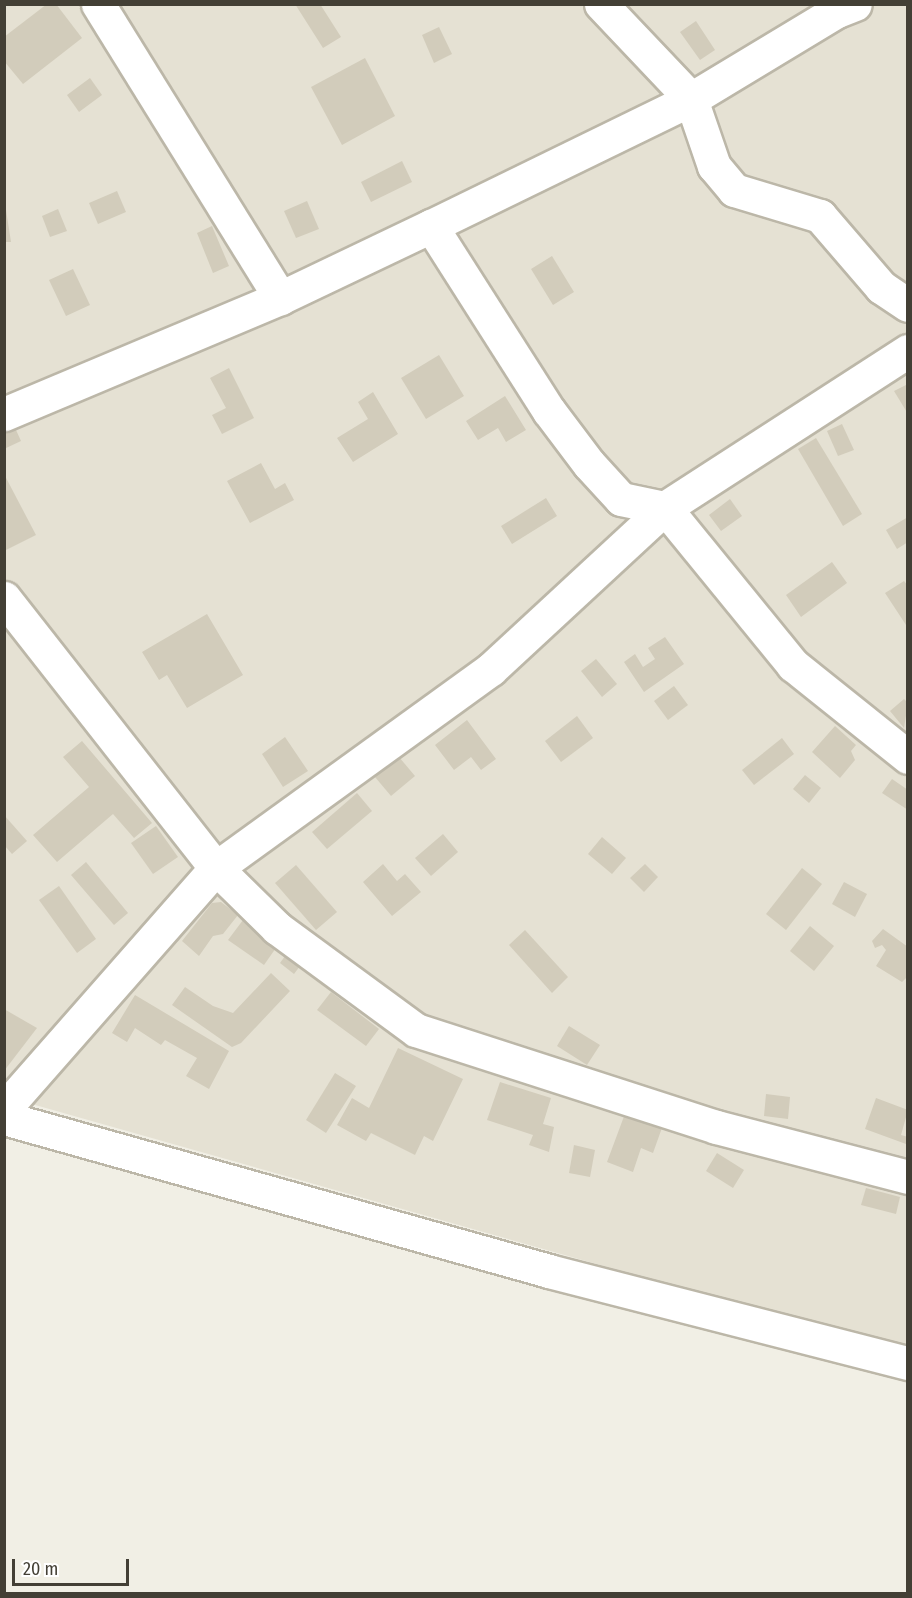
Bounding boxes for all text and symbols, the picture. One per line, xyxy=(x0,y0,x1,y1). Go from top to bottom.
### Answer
scale bar xyxy=(15,1547,132,1585)
text: 20 m xyxy=(23,1558,58,1580)

